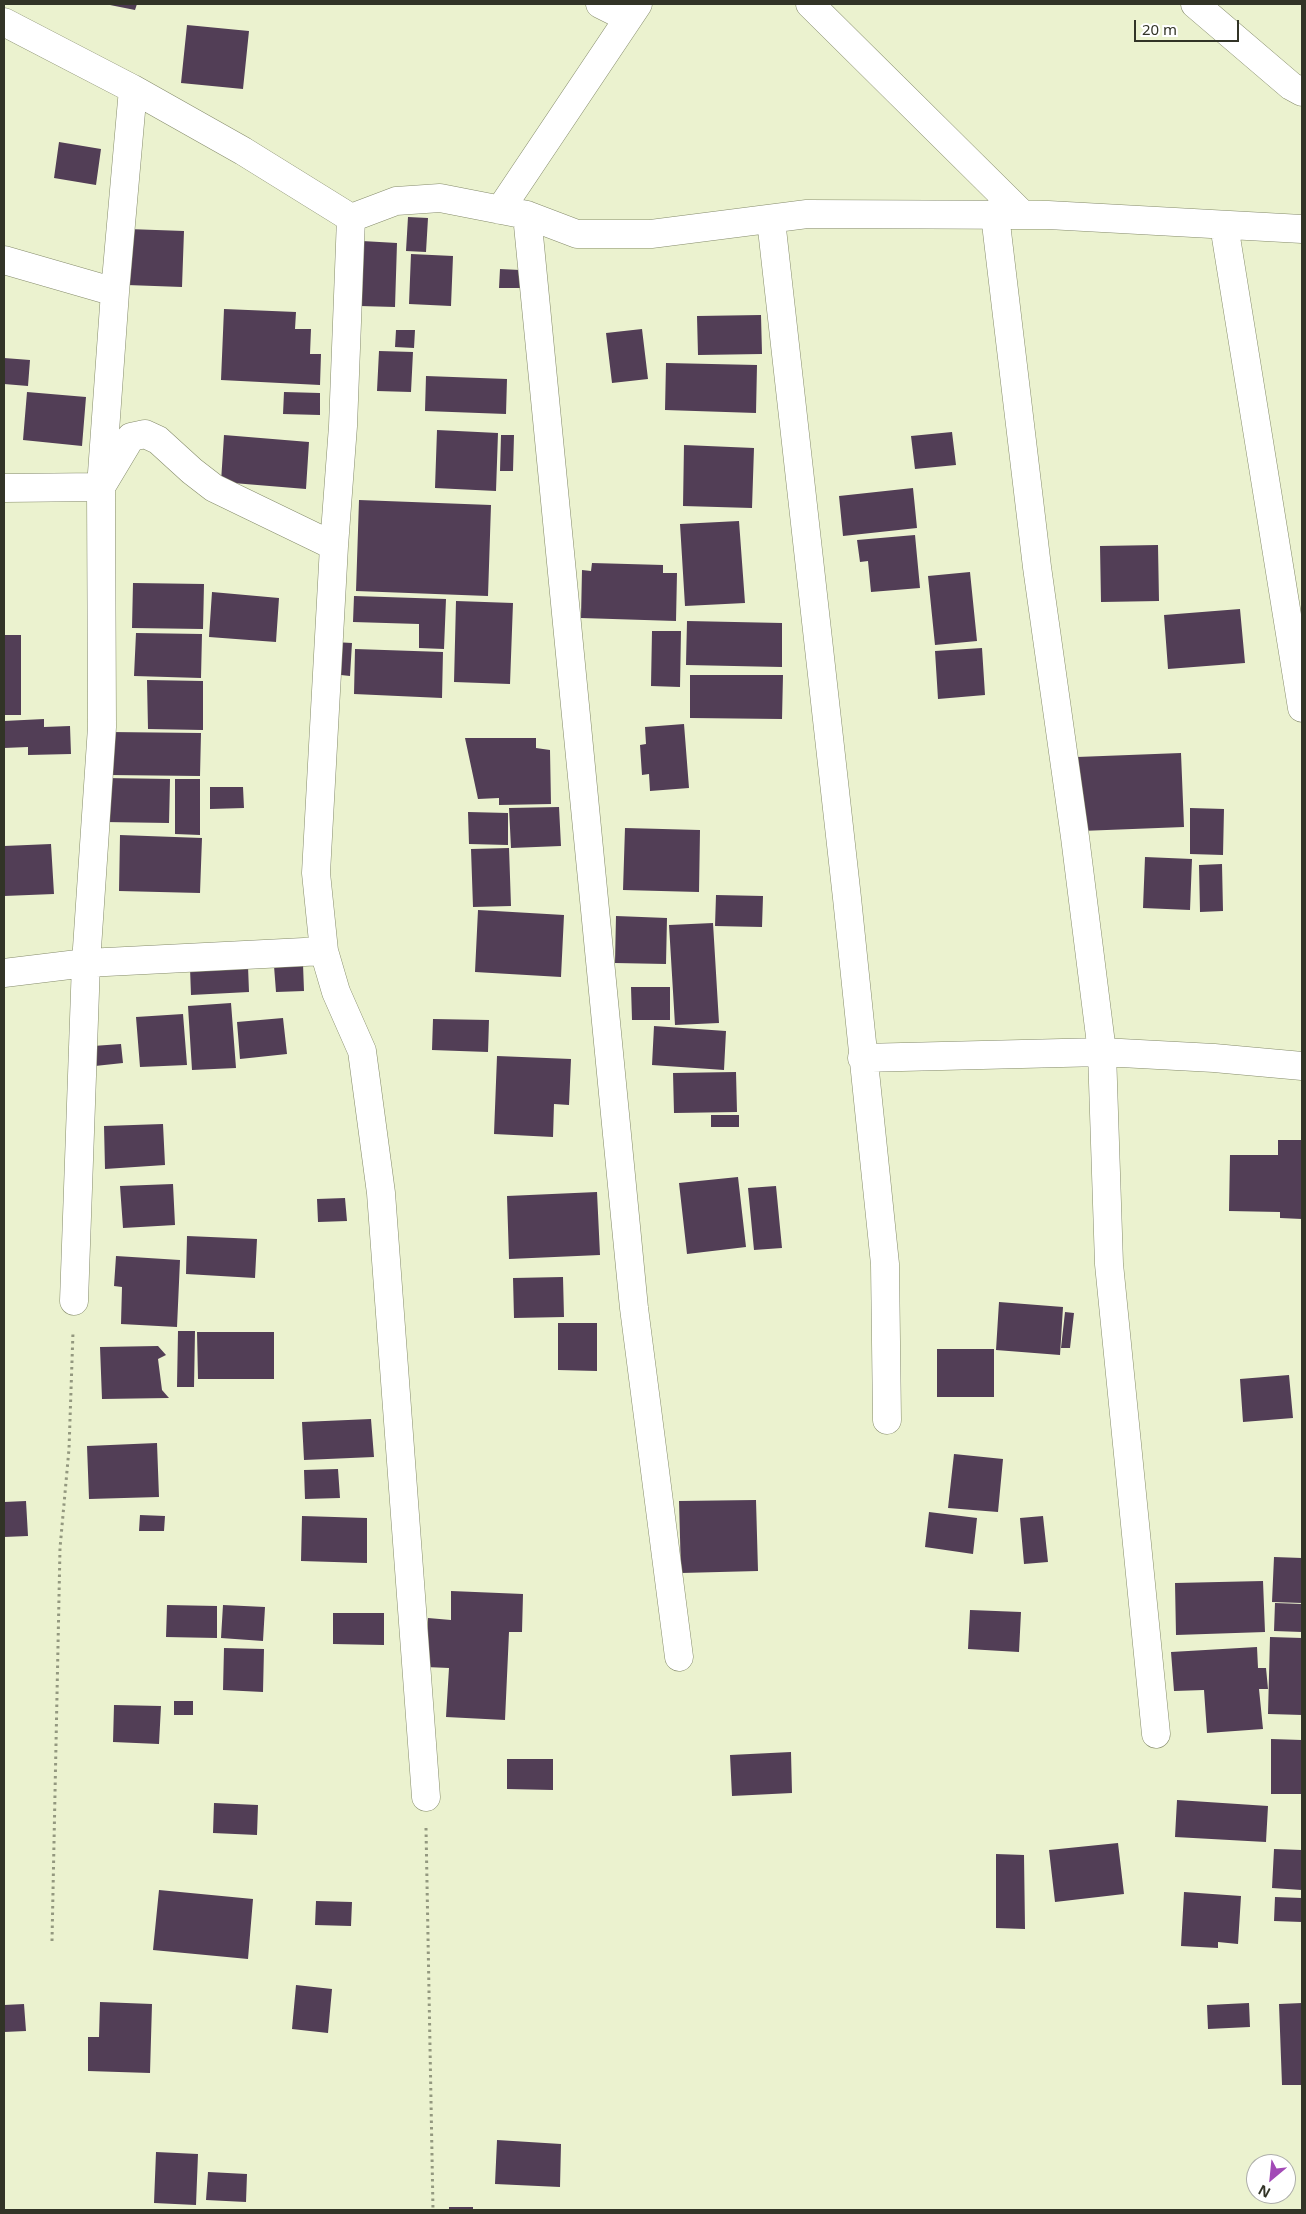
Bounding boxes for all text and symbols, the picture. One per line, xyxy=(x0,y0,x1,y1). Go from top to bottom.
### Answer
scale bar xyxy=(1136,10,1241,42)
text: 20 m xyxy=(1142,19,1177,39)
north arrow xyxy=(1246,2154,1296,2204)
text: N xyxy=(1255,2181,1274,2203)

